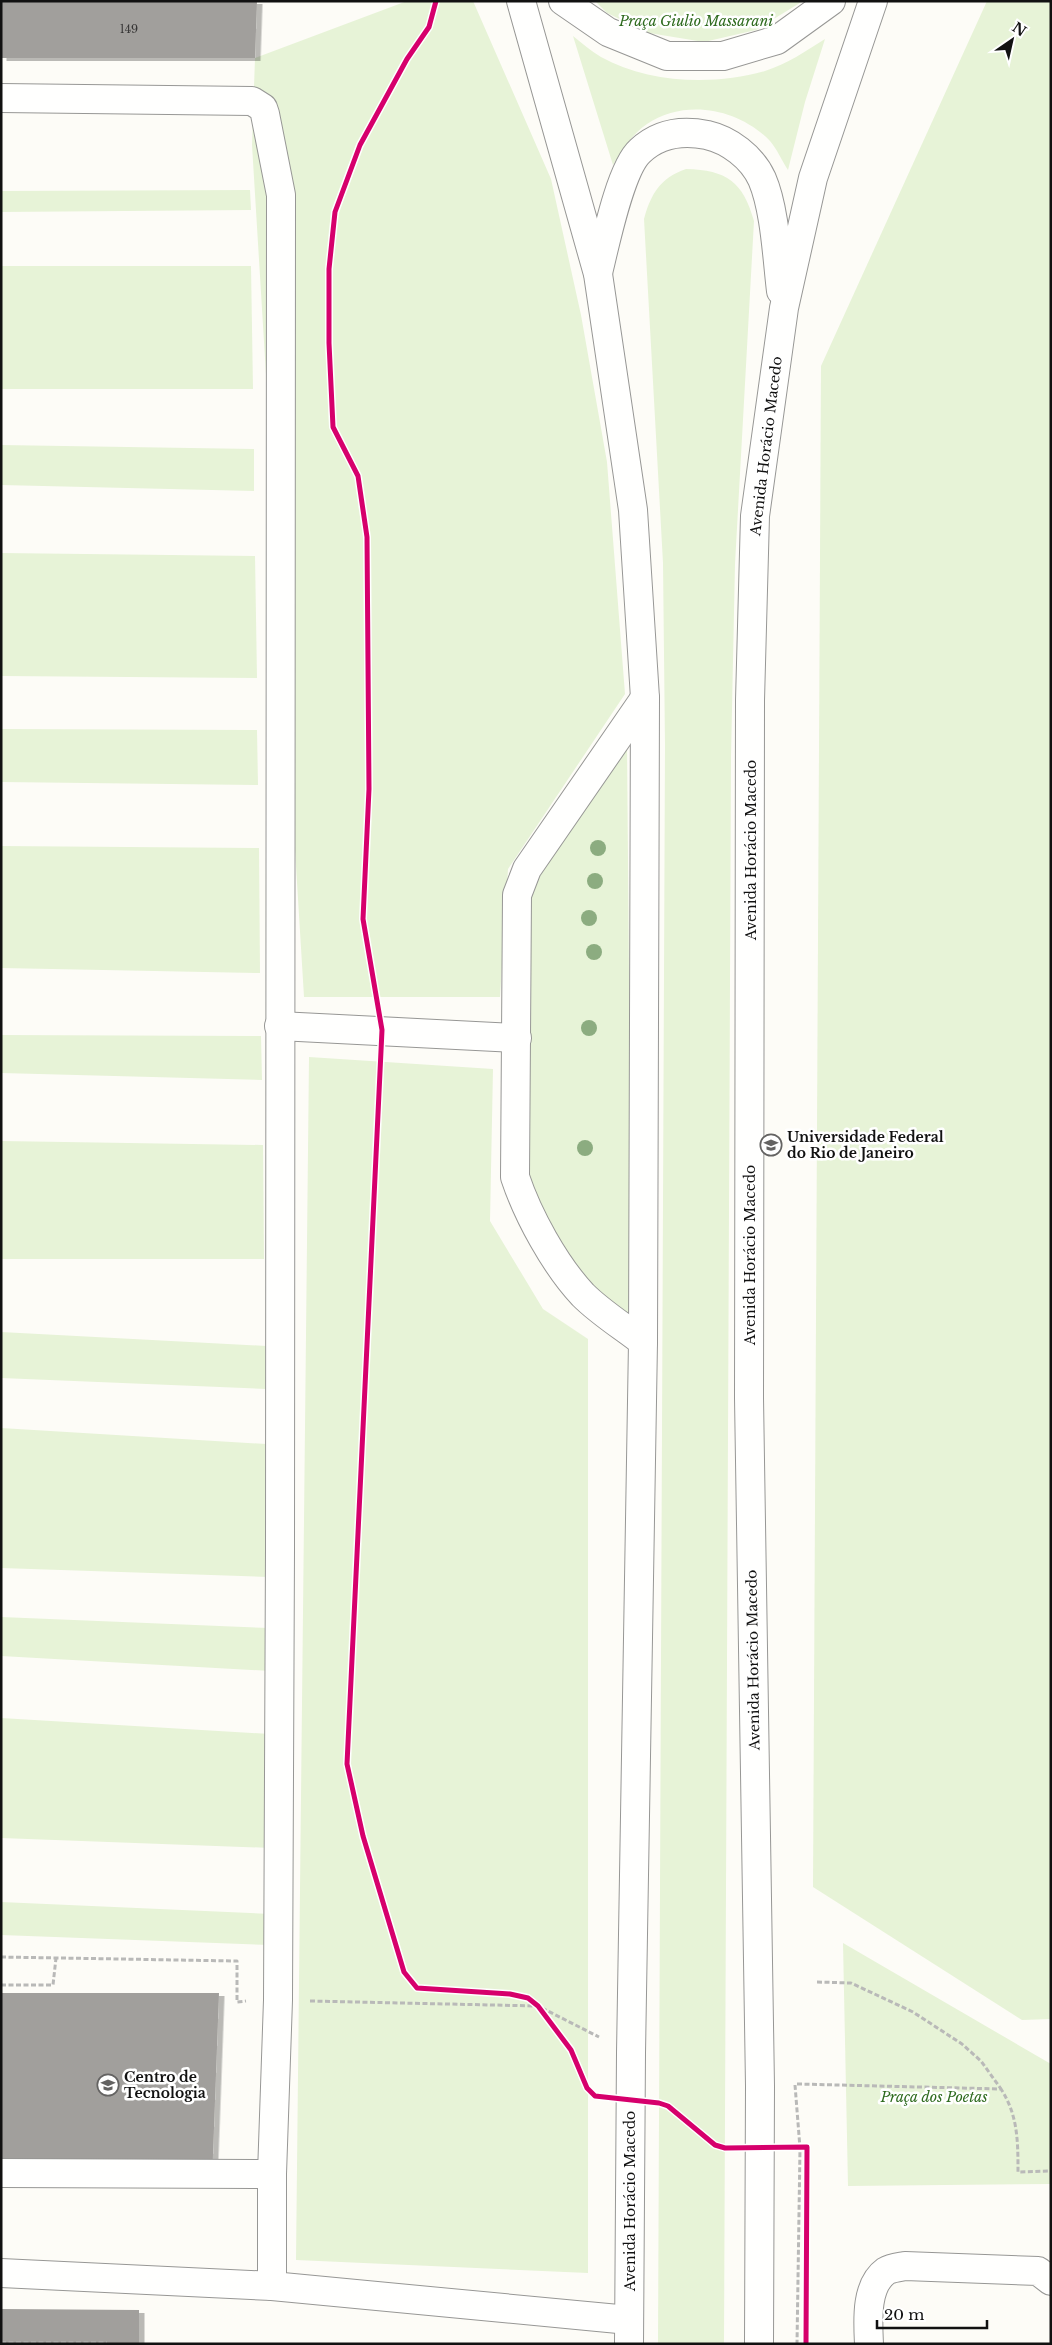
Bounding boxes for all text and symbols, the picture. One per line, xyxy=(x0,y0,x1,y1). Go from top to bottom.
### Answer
park label: Praça Giulio Massarani xyxy=(618,12,773,30)
north arrow xyxy=(987,15,1037,65)
text: N xyxy=(1009,18,1030,40)
house number: 149 xyxy=(120,22,138,36)
street label: Avenida Horácio Macedo xyxy=(746,355,786,538)
street label: Avenida Horácio Macedo xyxy=(742,760,760,941)
place label: Universidade Federal do Rio de Janeiro xyxy=(787,1128,944,1162)
school or university icon: Universidade Federal do Rio de Janeiro xyxy=(759,1133,783,1157)
street label: Avenida Horácio Macedo xyxy=(741,1165,759,1346)
street label: Avenida Horácio Macedo xyxy=(742,1570,764,1751)
place label: Centro de Tecnologia xyxy=(124,2068,206,2102)
school or university icon: Centro de Tecnologia xyxy=(96,2073,120,2097)
park label: Praça dos Poetas xyxy=(879,2088,988,2106)
street label: Avenida Horácio Macedo xyxy=(621,2111,639,2292)
scale bar xyxy=(877,2298,987,2330)
text: 20 m xyxy=(884,2305,924,2324)

